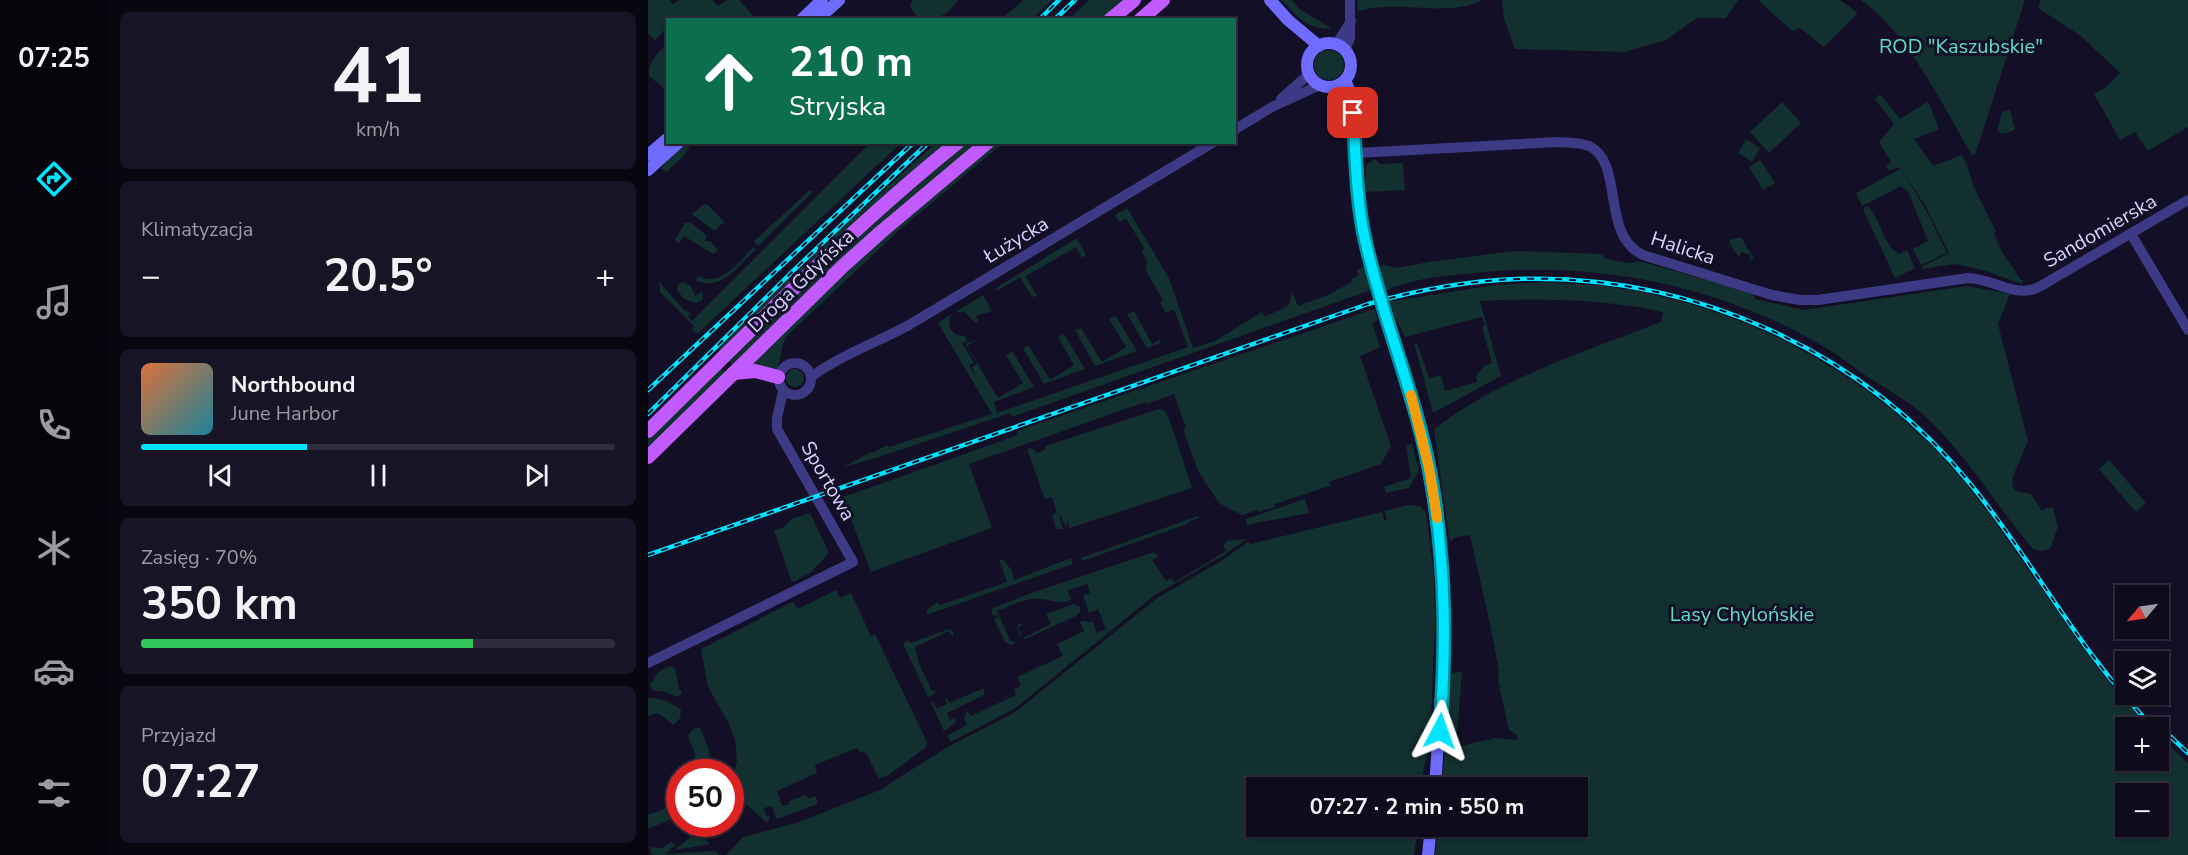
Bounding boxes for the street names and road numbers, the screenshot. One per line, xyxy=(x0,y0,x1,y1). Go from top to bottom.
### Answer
street label: Sandomierska xyxy=(2038,188,2162,274)
street label: Łużycka xyxy=(978,210,1053,270)
street label: Droga Gdyńska xyxy=(742,223,860,339)
street label: Halicka xyxy=(1647,225,1719,271)
street label: Sportowa xyxy=(794,436,862,526)

